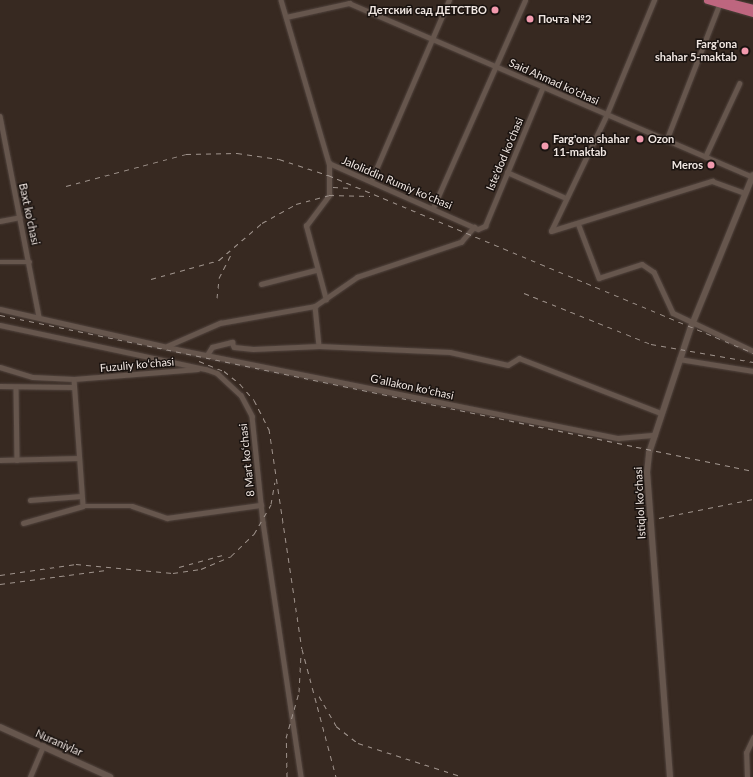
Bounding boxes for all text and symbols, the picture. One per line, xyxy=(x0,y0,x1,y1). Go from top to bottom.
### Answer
place label: Детский сад ДЕТСТВО xyxy=(368,3,487,17)
marker: Детский сад ДЕТСТВО xyxy=(490,5,500,15)
place label: Почта №2 xyxy=(538,12,591,26)
marker: Почта №2 xyxy=(525,14,535,24)
place label: Farg'ona shahar 5-maktab xyxy=(655,38,737,64)
marker: Farg'ona shahar 5-maktab xyxy=(740,46,750,56)
street label: Said Ahmad ko'chasi xyxy=(507,56,601,108)
street label: Iste'dod ko'chasi xyxy=(484,115,526,193)
place label: Ozon xyxy=(648,132,674,146)
place label: Farg'ona shahar 11-maktab xyxy=(553,133,629,159)
marker: Ozon xyxy=(635,134,645,144)
marker: Farg'ona shahar 11-maktab xyxy=(540,141,550,151)
street label: Jaloliddin Rumiy koʻchasi xyxy=(340,154,454,212)
place label: Meros xyxy=(672,158,703,172)
marker: Meros xyxy=(706,160,716,170)
street label: Baxt koʻchasi xyxy=(16,182,42,246)
street label: Fuzuliy koʻchasi xyxy=(99,355,175,375)
street label: Gʻallakon koʻchasi xyxy=(369,372,455,402)
street label: 8 Mart koʻchasi xyxy=(237,423,257,497)
street label: Istiqlol ko'chasi xyxy=(632,466,648,540)
street label: Nuraniylar xyxy=(33,727,85,759)

